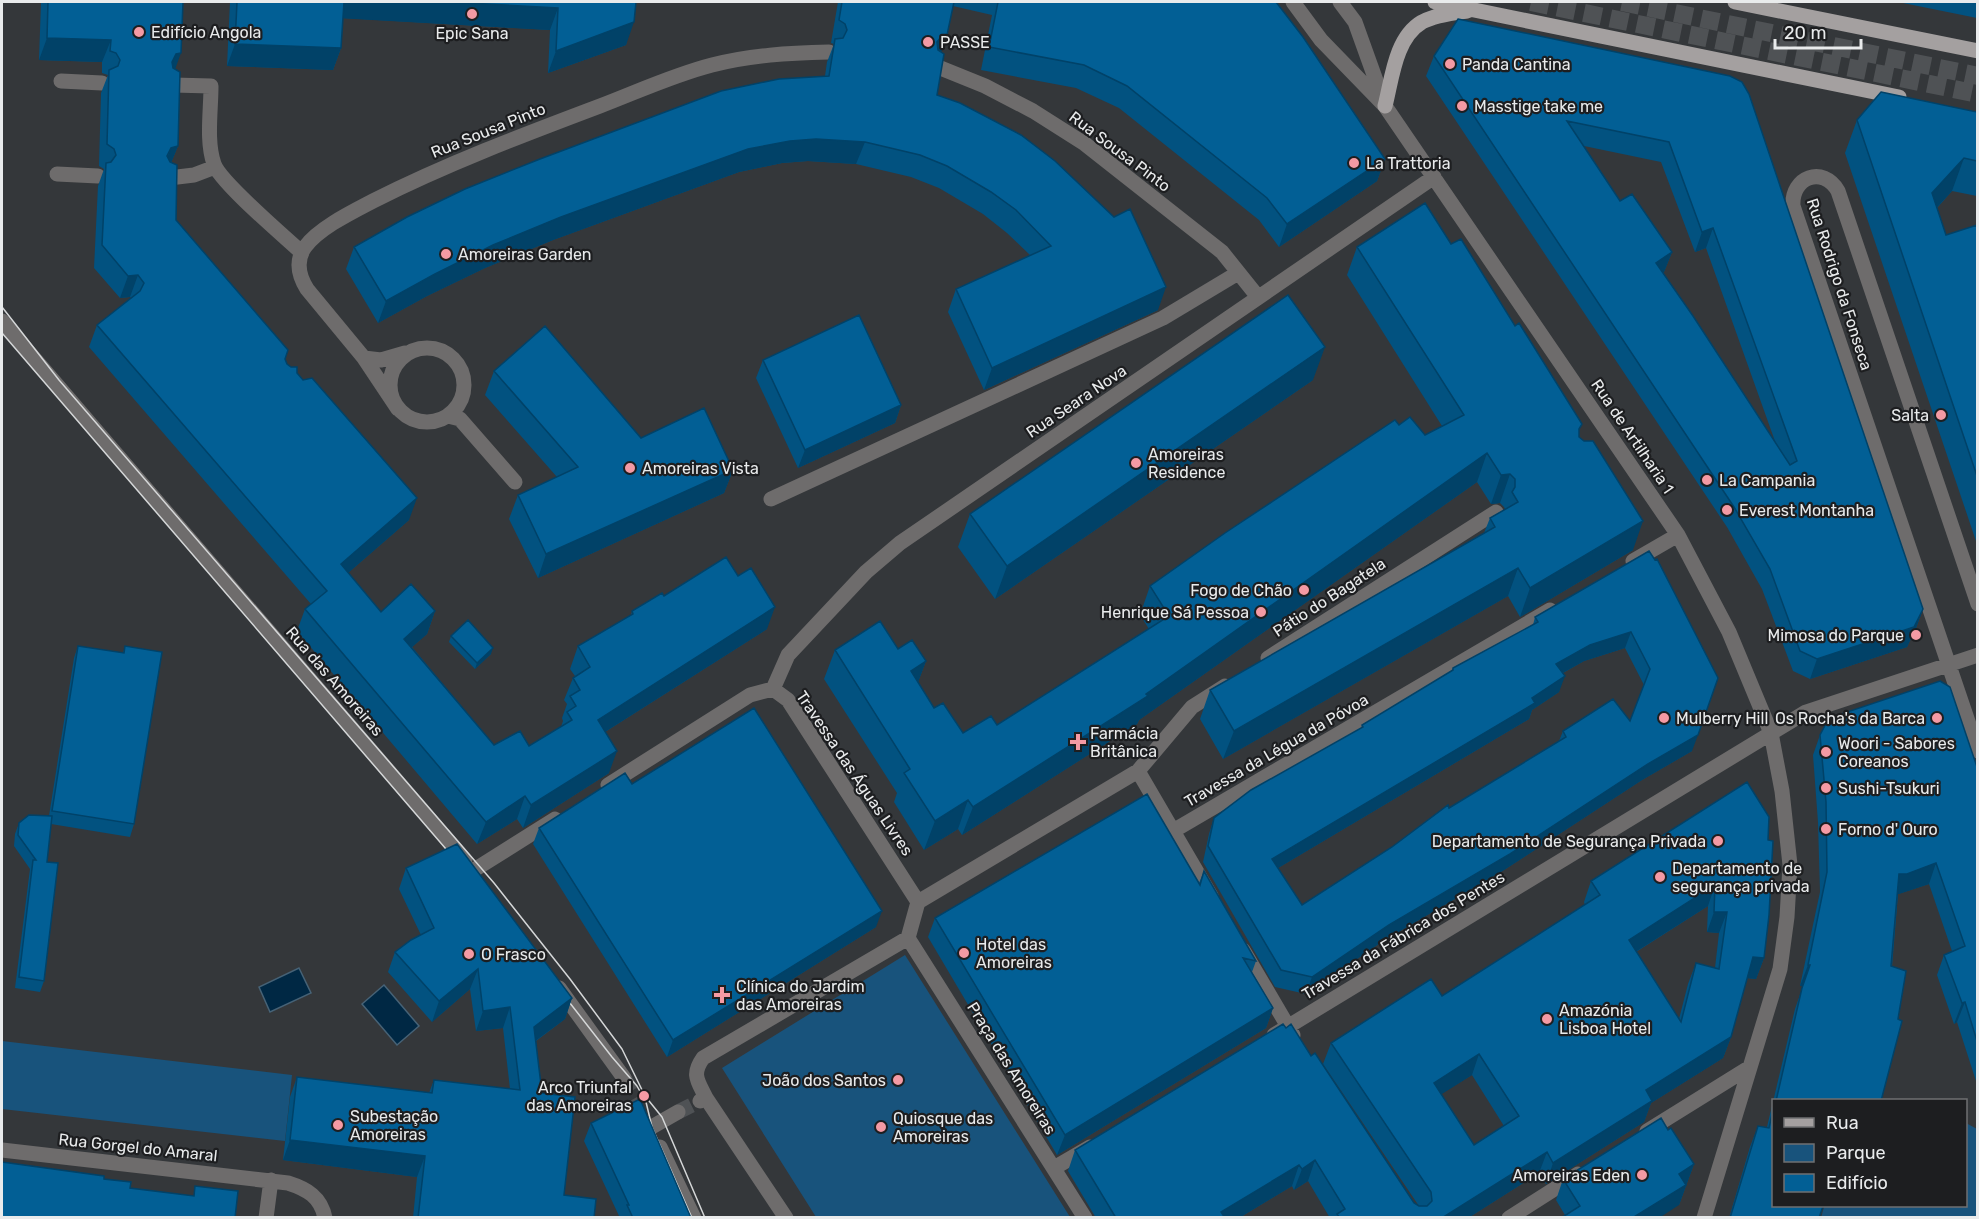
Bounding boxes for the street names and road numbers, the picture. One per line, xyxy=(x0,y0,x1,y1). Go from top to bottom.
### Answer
street label: Rua Sousa Pinto xyxy=(428,99,548,162)
street label: Rua Sousa Pinto xyxy=(1065,107,1174,196)
street label: Rua Rodrigo da Fonseca xyxy=(1803,196,1876,373)
street label: Rua Seara Nova xyxy=(1023,361,1130,442)
street label: Rua de Artilharia 1 xyxy=(1587,376,1678,497)
street label: Pátio do Bagatela xyxy=(1269,554,1389,641)
street label: Rua das Amoreiras xyxy=(282,623,387,740)
street label: Travessa das Águas Livres xyxy=(792,687,917,859)
street label: Travessa da Légua da Póvoa xyxy=(1181,690,1372,811)
street label: Travessa da Fábrica dos Pentes xyxy=(1298,867,1508,1004)
street label: Praça das Amoreiras xyxy=(963,999,1060,1138)
street label: Rua Gorgel do Amaral xyxy=(57,1130,218,1165)

